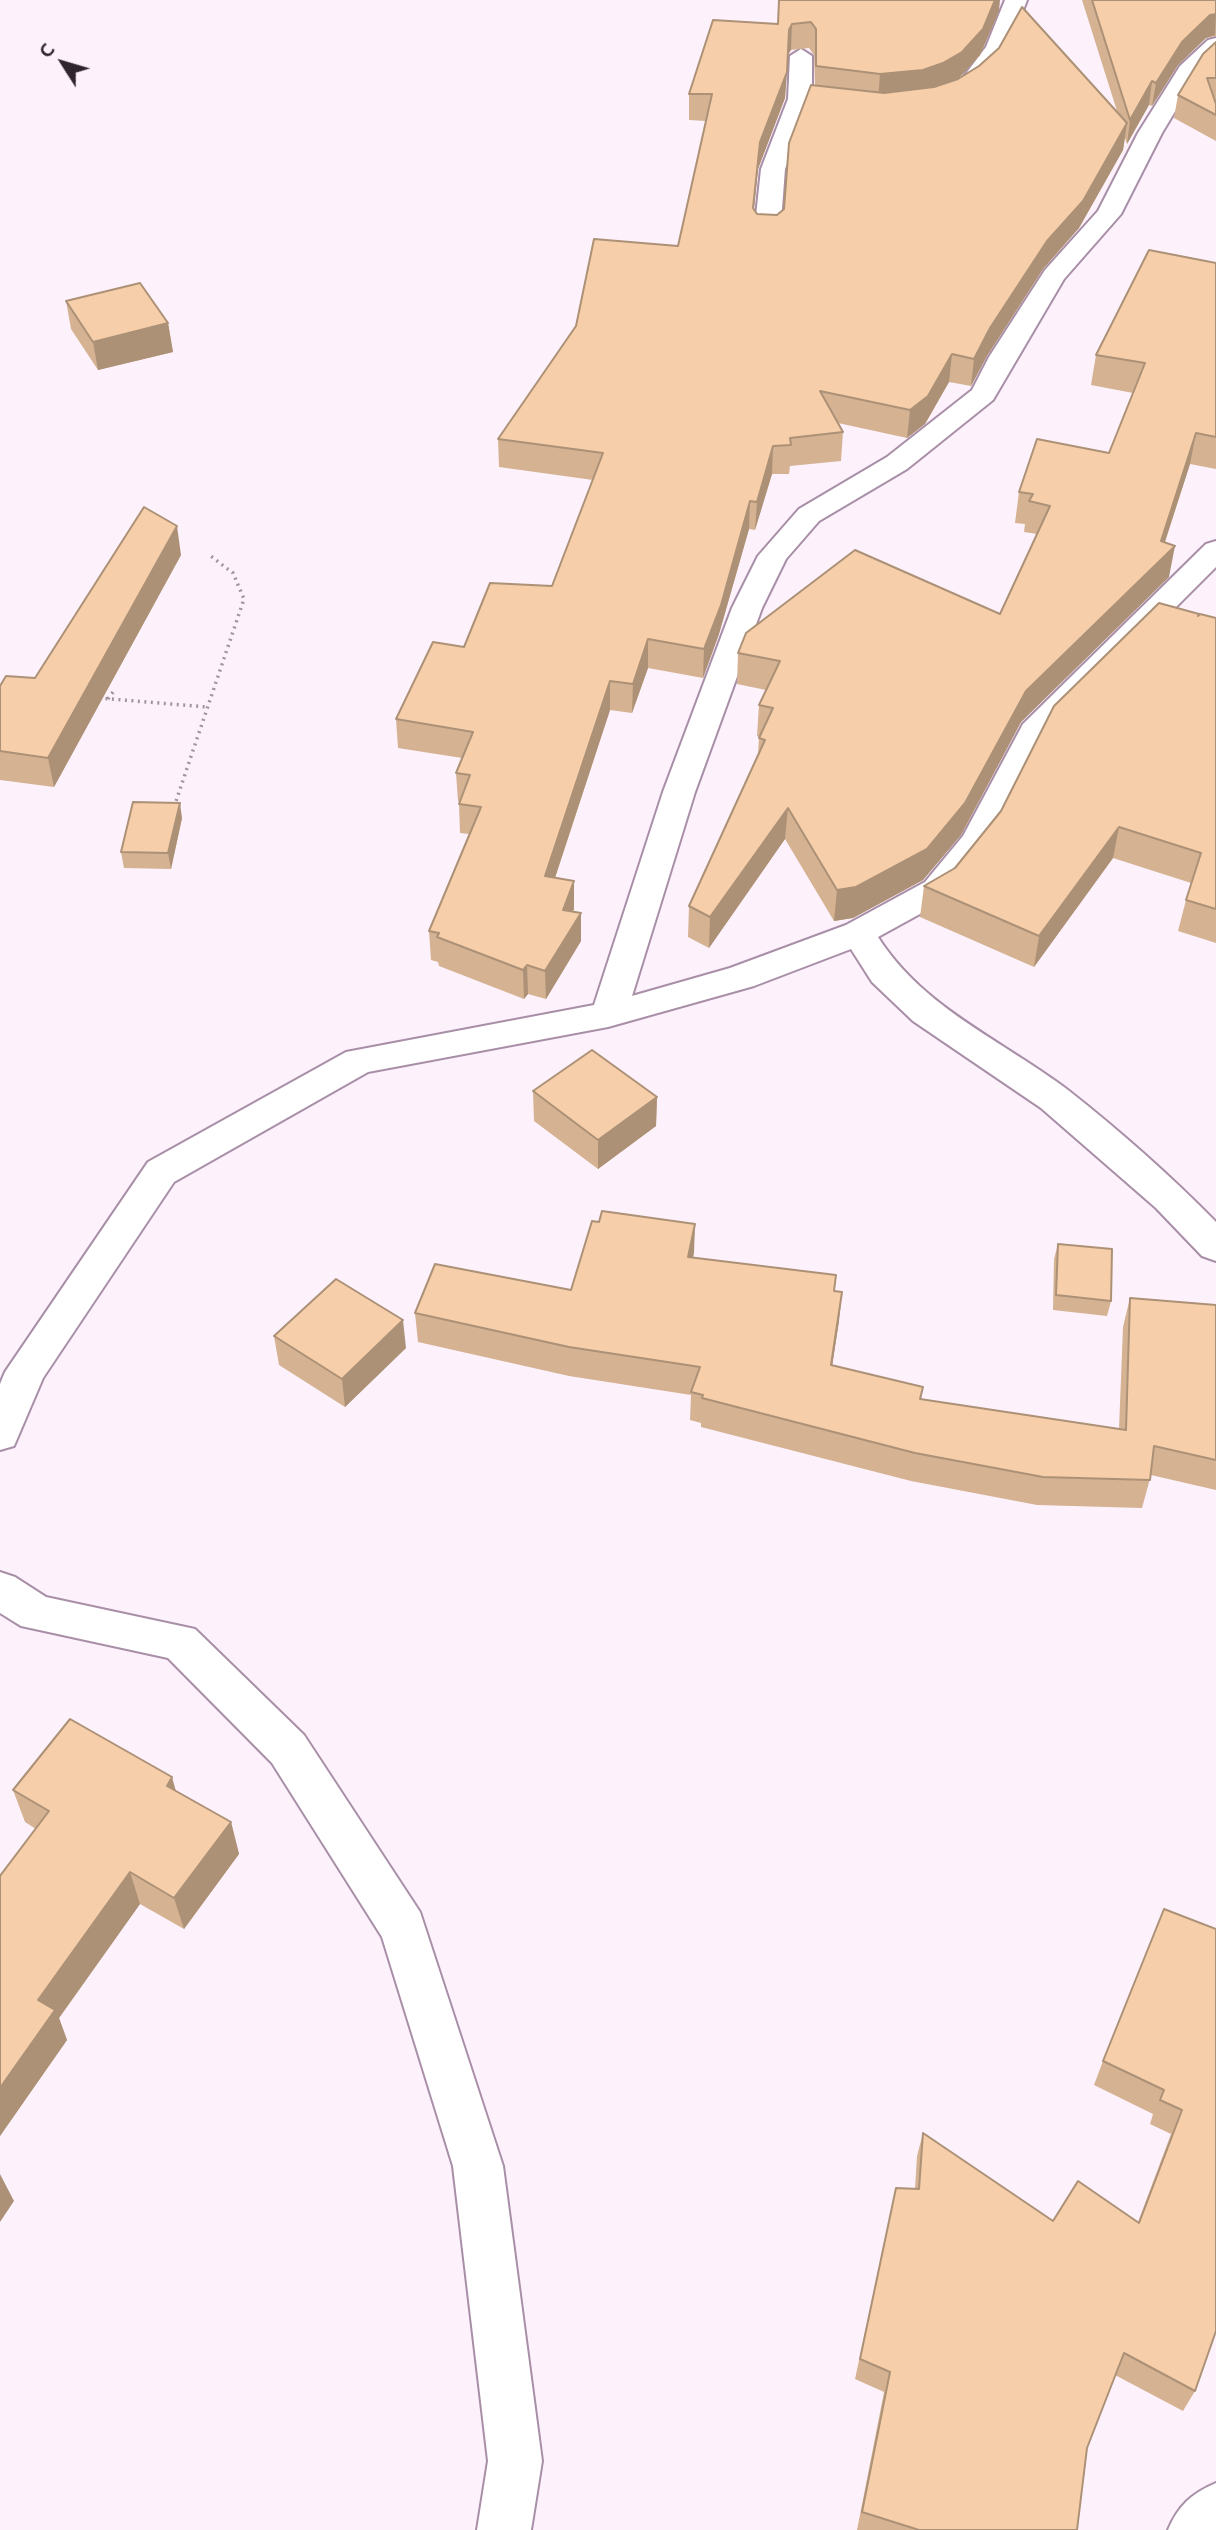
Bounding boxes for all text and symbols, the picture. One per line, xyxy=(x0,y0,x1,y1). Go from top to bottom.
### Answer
north arrow xyxy=(28,28,98,98)
text: С xyxy=(34,39,59,62)

